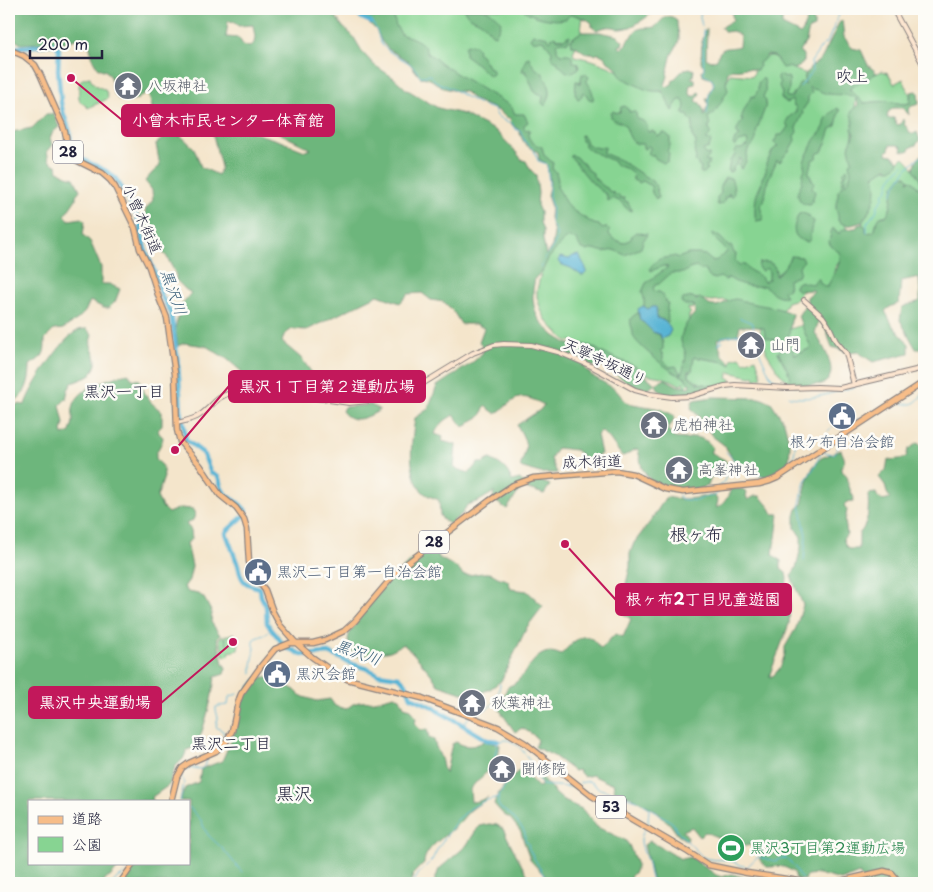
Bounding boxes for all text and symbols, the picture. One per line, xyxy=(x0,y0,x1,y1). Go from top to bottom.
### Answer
scale bar xyxy=(30,28,102,60)
text: 200 m xyxy=(38,32,88,55)
district label: 吹上 xyxy=(836,63,868,87)
temple icon: 八坂神社 xyxy=(113,71,143,101)
place label: 八坂神社 xyxy=(147,73,207,96)
callout: 小曾木市民センター体育館 xyxy=(122,105,334,136)
text: 小曾木市民センター体育館 xyxy=(132,107,324,131)
road number: 28 xyxy=(53,140,83,163)
street label: 小曽木街道 xyxy=(118,179,169,257)
water label: 黒沢川 xyxy=(156,265,194,318)
temple icon: 山門 xyxy=(736,330,766,360)
street label: 天寧寺坂通り xyxy=(560,331,651,390)
place label: 山門 xyxy=(770,332,800,355)
callout: 黒沢１丁目第２運動広場 xyxy=(229,371,425,402)
text: 黒沢１丁目第２運動広場 xyxy=(239,373,415,397)
district label: 黒沢一丁目 xyxy=(84,378,164,402)
public building icon: 根ケ布自治会館 xyxy=(827,401,857,431)
temple icon: 虎柏神社 xyxy=(639,410,669,440)
place label: 虎柏神社 xyxy=(673,412,733,435)
place label: 根ケ布自治会館 xyxy=(789,429,895,452)
street label: 成木街道 xyxy=(562,448,622,473)
temple icon: 高峯神社 xyxy=(664,455,694,485)
place label: 高峯神社 xyxy=(698,457,758,480)
district label: 根ヶ布 xyxy=(669,520,723,547)
road number: 28 xyxy=(419,530,449,554)
public building icon: 黒沢二丁目第一自治会館 xyxy=(243,557,273,587)
place label: 黒沢二丁目第一自治会館 xyxy=(277,559,442,582)
callout: 根ヶ布2丁目児童遊園 xyxy=(616,584,791,615)
text: 根ヶ布2丁目児童遊園 xyxy=(625,586,781,610)
water label: 黒沢川 xyxy=(332,632,385,671)
public building icon: 黒沢会館 xyxy=(262,659,292,689)
place label: 黒沢会館 xyxy=(296,661,356,684)
callout: 黒沢中央運動場 xyxy=(29,687,161,718)
temple icon: 秋葉神社 xyxy=(457,688,487,718)
text: 黒沢中央運動場 xyxy=(39,689,151,713)
place label: 秋葉神社 xyxy=(491,690,551,713)
district label: 黒沢二丁目 xyxy=(191,730,271,754)
temple icon: 聞修院 xyxy=(487,754,517,784)
place label: 聞修院 xyxy=(521,756,566,779)
district label: 黒沢 xyxy=(276,779,312,806)
road number: 53 xyxy=(596,796,626,819)
legend xyxy=(28,800,190,864)
text: 道路 xyxy=(72,806,102,829)
text: 公園 xyxy=(72,832,102,855)
sports icon: 黒沢3丁目第2運動広場 xyxy=(716,833,746,863)
place label: 黒沢3丁目第2運動広場 xyxy=(750,835,906,858)

